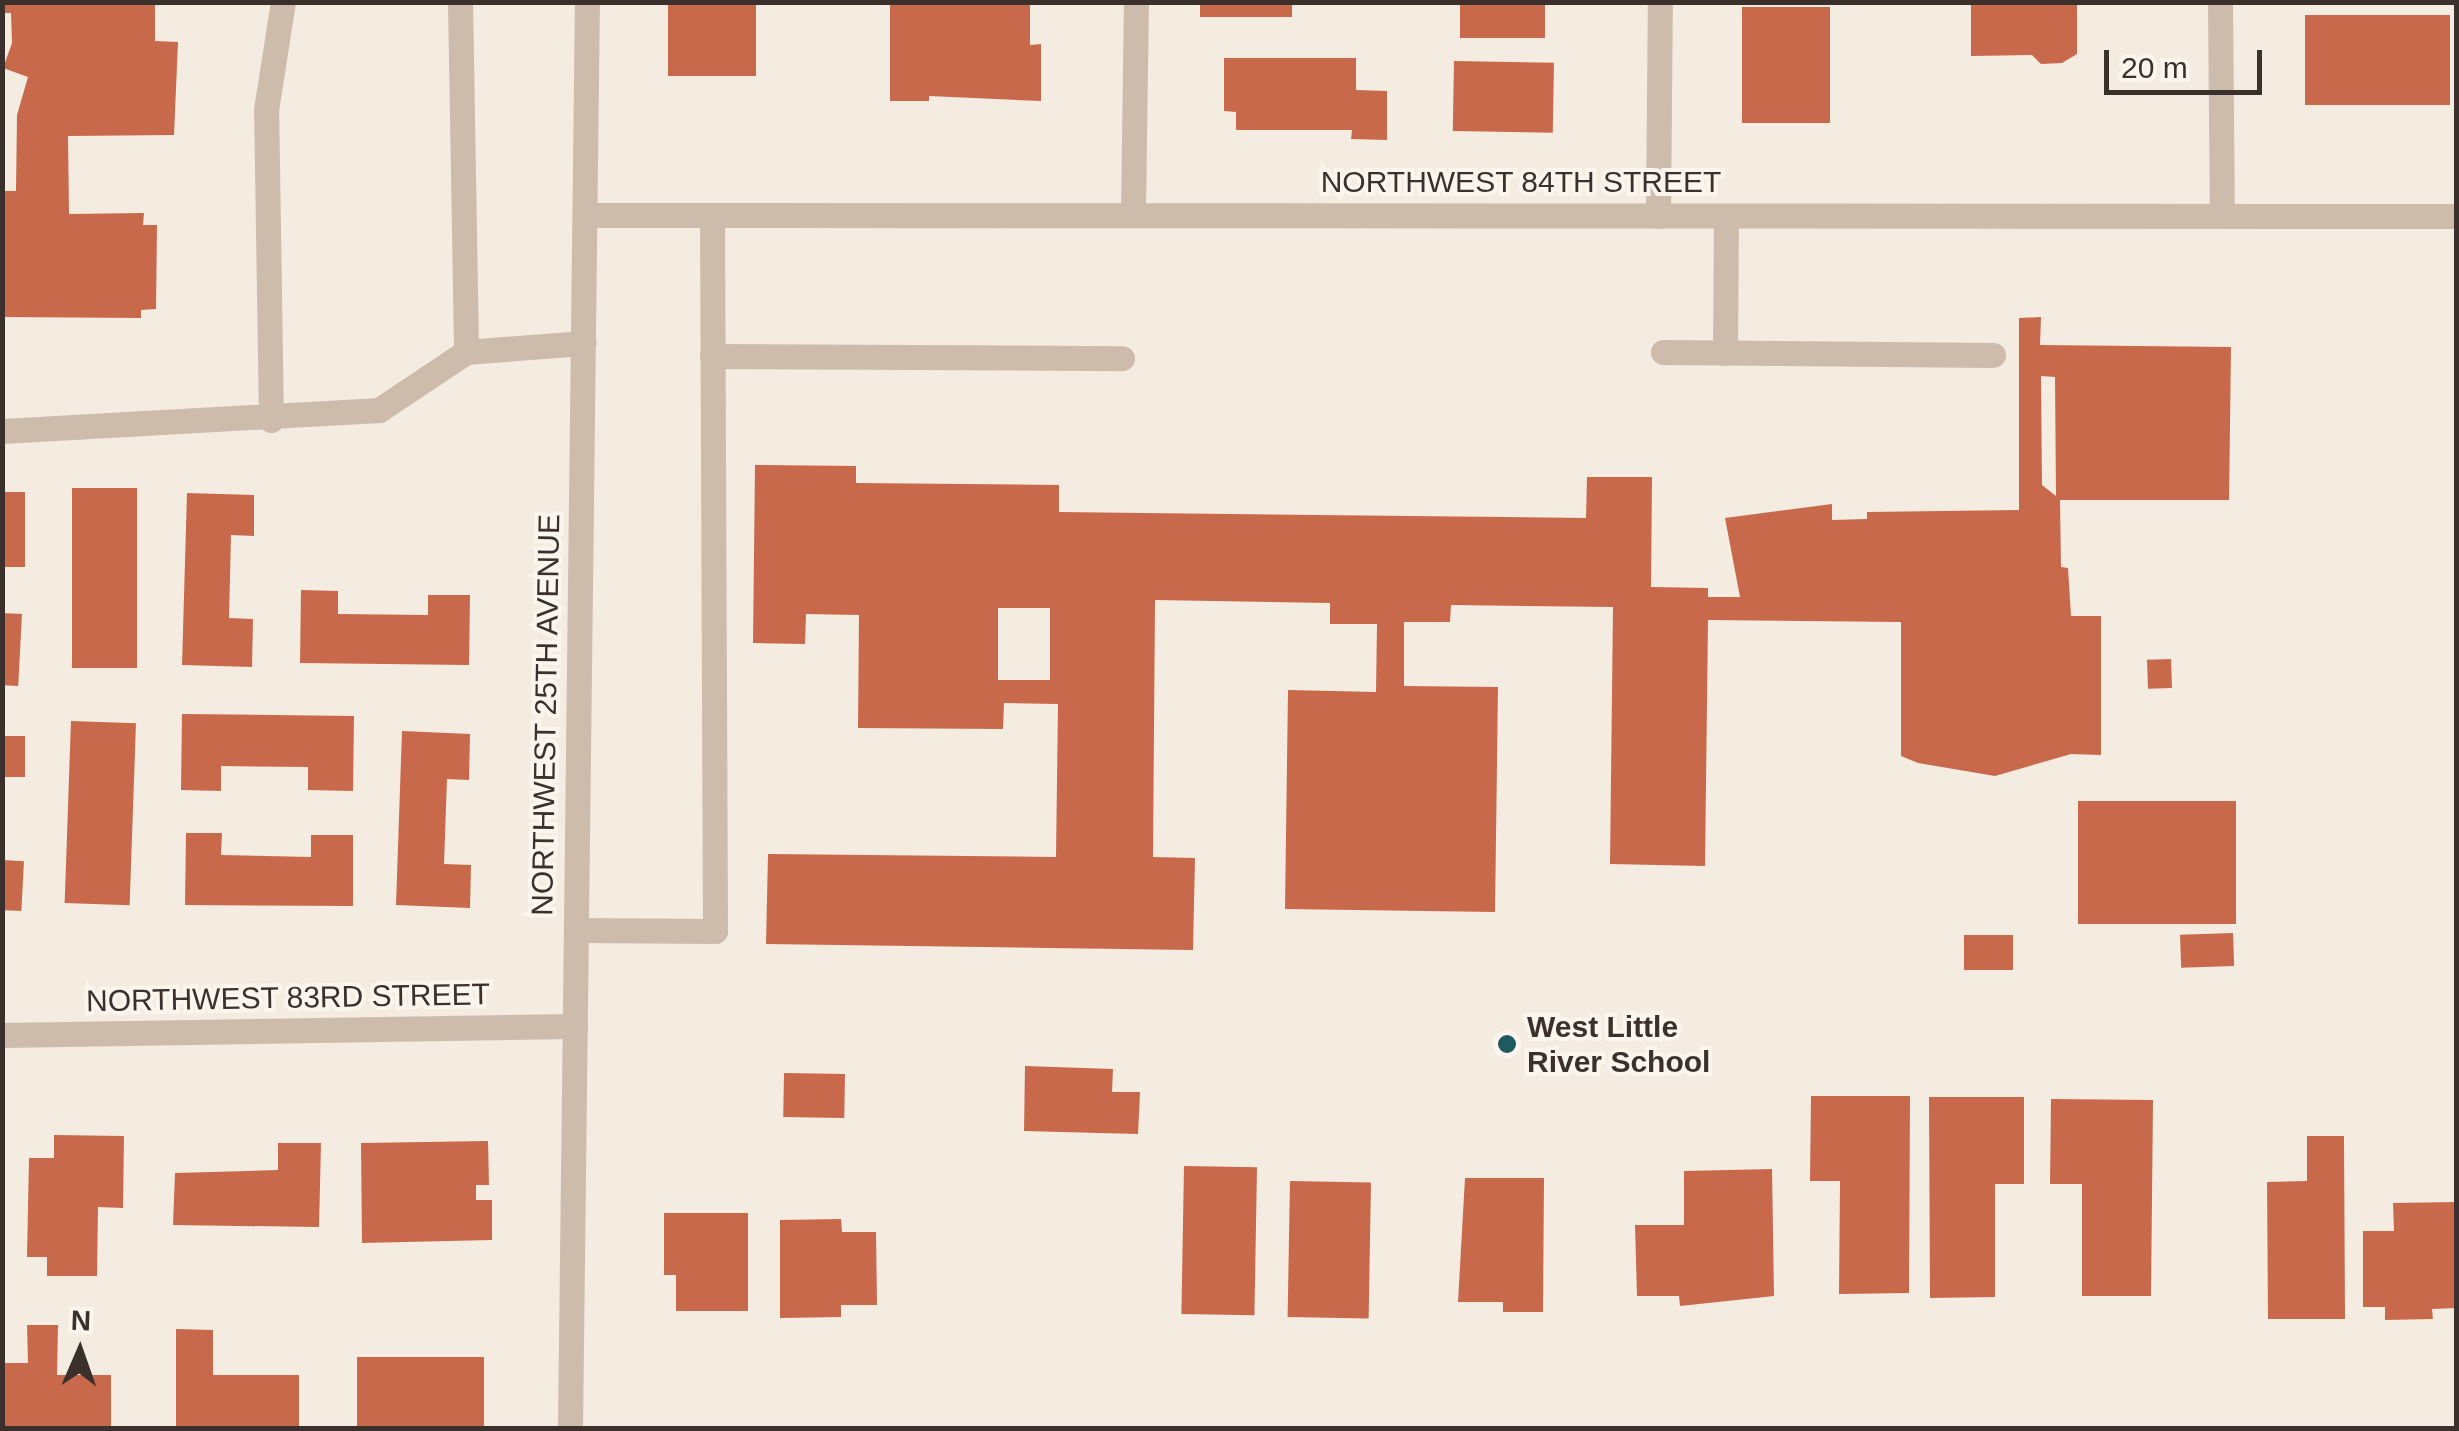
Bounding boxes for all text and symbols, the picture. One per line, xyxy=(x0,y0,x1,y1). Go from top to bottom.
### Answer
scale bar xyxy=(2109,30,2266,92)
text: 20 m xyxy=(2121,51,2188,84)
street label: NORTHWEST 84TH STREET xyxy=(1320,164,1722,200)
street label: NORTHWEST 25TH AVENUE xyxy=(524,513,568,917)
street label: NORTHWEST 83RD STREET xyxy=(85,976,491,1020)
place label: West Little River School xyxy=(1527,1009,1710,1080)
marker: West Little River School xyxy=(1496,1033,1518,1055)
north arrow xyxy=(30,1301,130,1401)
text: N xyxy=(70,1305,92,1336)

